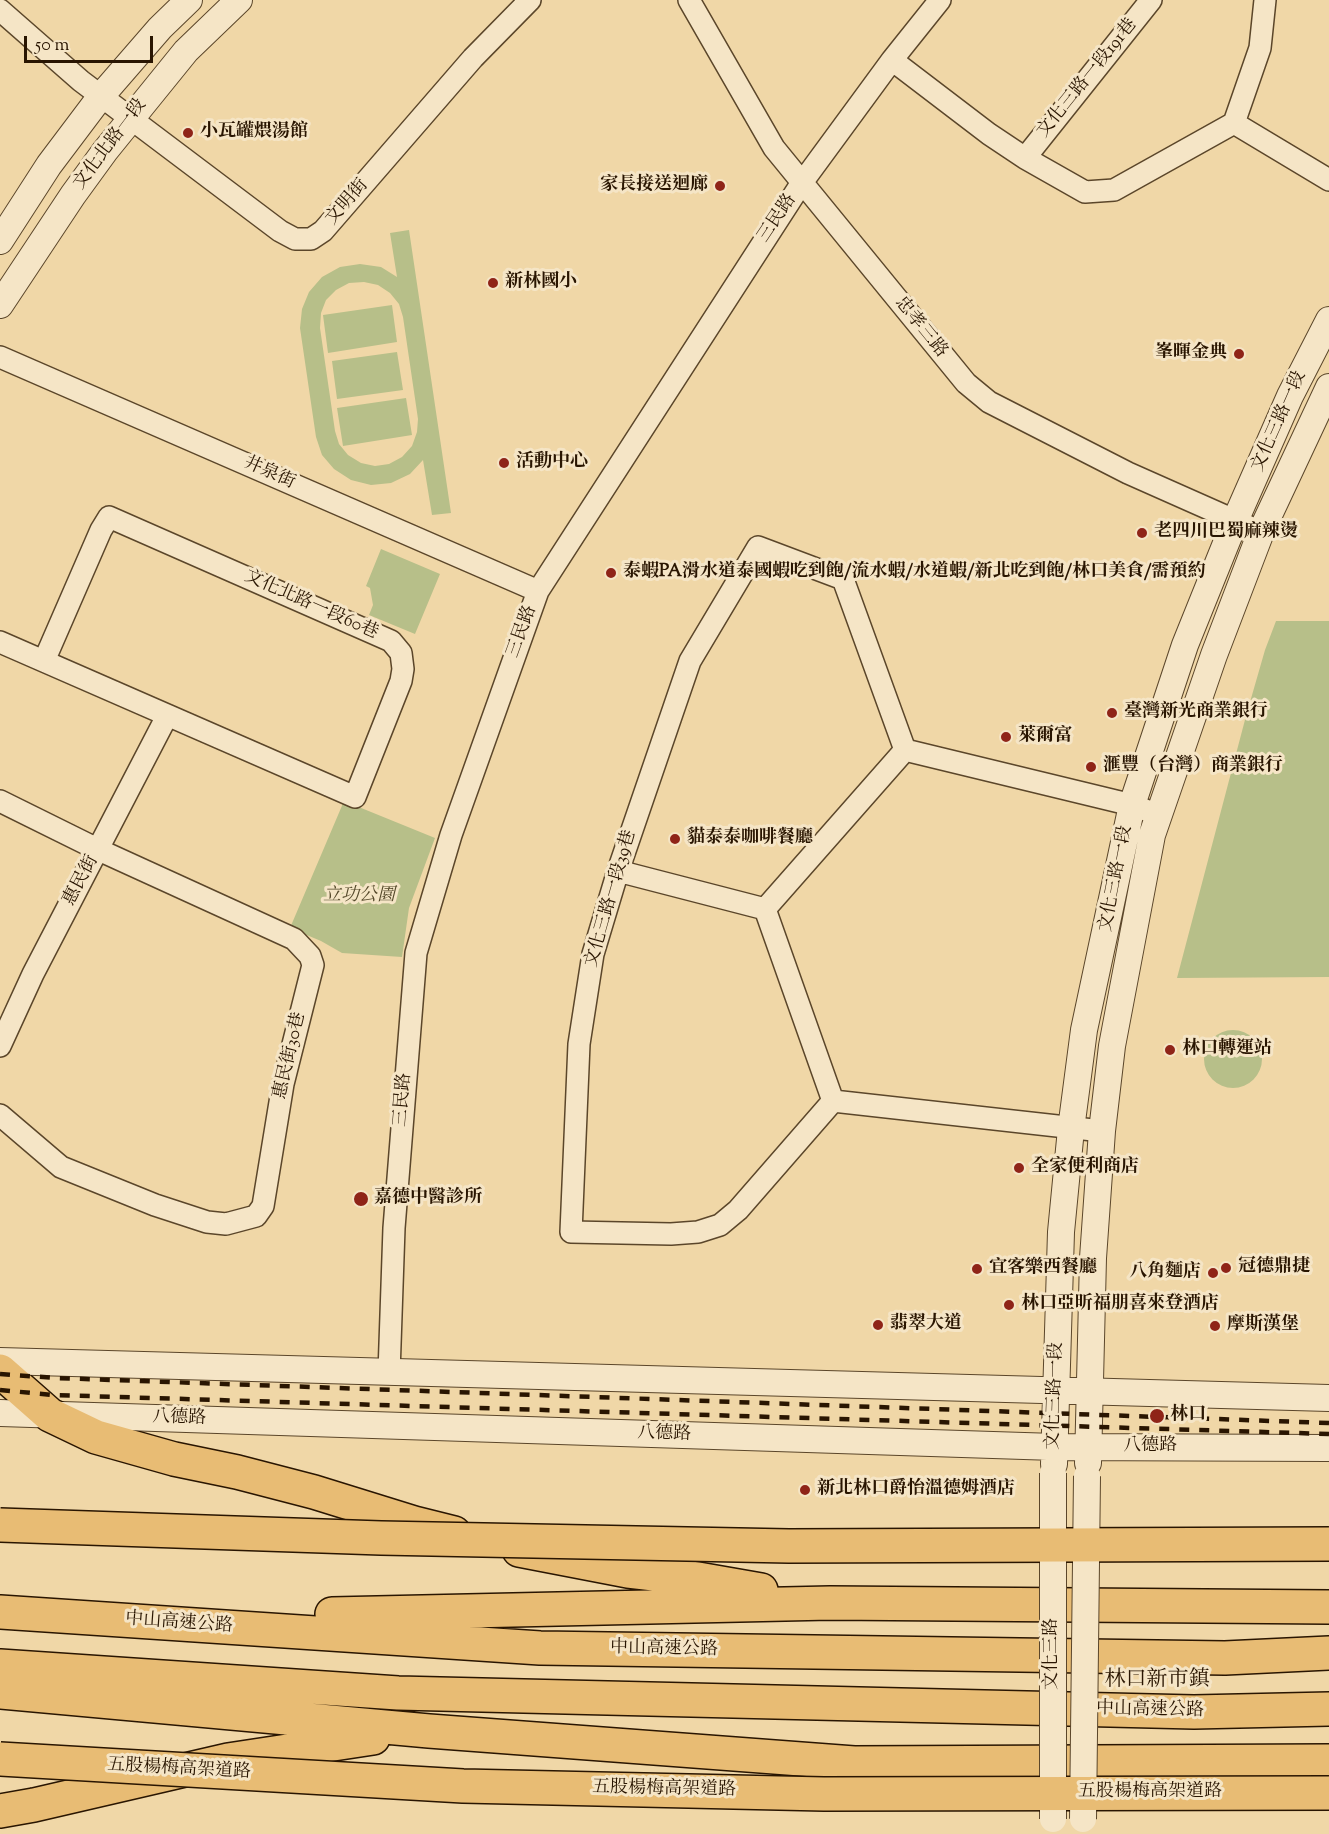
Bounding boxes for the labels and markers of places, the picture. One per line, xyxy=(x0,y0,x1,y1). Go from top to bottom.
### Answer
place label: 小瓦罐煨湯館 xyxy=(200,122,308,144)
marker: 小瓦罐煨湯館 xyxy=(181,126,195,140)
place label: 家長接送迴廊 xyxy=(600,175,708,197)
marker: 家長接送迴廊 xyxy=(713,179,727,193)
place label: 新林國小 xyxy=(505,272,577,294)
marker: 新林國小 xyxy=(486,276,500,290)
place label: 峯暉金典 xyxy=(1155,343,1227,365)
marker: 峯暉金典 xyxy=(1232,347,1246,361)
place label: 活動中心 xyxy=(516,452,588,474)
marker: 活動中心 xyxy=(497,456,511,470)
place label: 老四川巴蜀麻辣燙 xyxy=(1154,522,1298,544)
marker: 老四川巴蜀麻辣燙 xyxy=(1135,526,1149,540)
place label: 泰蝦PA滑水道泰國蝦吃到飽/流水蝦/水道蝦/新北吃到飽/林口美食/需預約 xyxy=(623,562,1206,584)
marker: 泰蝦PA滑水道泰國蝦吃到飽/流水蝦/水道蝦/新北吃到飽/林口美食/需預約 xyxy=(604,566,618,580)
place label: 臺灣新光商業銀行 xyxy=(1124,702,1268,724)
marker: 臺灣新光商業銀行 xyxy=(1105,706,1119,720)
place label: 萊爾富 xyxy=(1018,726,1072,748)
marker: 萊爾富 xyxy=(999,730,1013,744)
place label: 滙豐（台灣）商業銀行 xyxy=(1103,756,1283,778)
marker: 滙豐（台灣）商業銀行 xyxy=(1084,760,1098,774)
place label: 貓泰泰咖啡餐廳 xyxy=(687,828,813,850)
marker: 貓泰泰咖啡餐廳 xyxy=(668,832,682,846)
place label: 林口轉運站 xyxy=(1182,1039,1272,1061)
marker: 林口轉運站 xyxy=(1163,1043,1177,1057)
place label: 全家便利商店 xyxy=(1031,1157,1139,1179)
marker: 全家便利商店 xyxy=(1012,1161,1026,1175)
place label: 嘉德中醫診所 xyxy=(374,1188,482,1210)
marker: 嘉德中醫診所 xyxy=(352,1190,370,1208)
place label: 冠德鼎捷 xyxy=(1238,1257,1310,1279)
place label: 宜客樂西餐廳 xyxy=(989,1258,1097,1280)
marker: 冠德鼎捷 xyxy=(1219,1261,1233,1275)
marker: 宜客樂西餐廳 xyxy=(970,1262,984,1276)
place label: 八角麵店 xyxy=(1129,1262,1201,1284)
marker: 八角麵店 xyxy=(1206,1266,1220,1280)
place label: 林口亞昕福朋喜來登酒店 xyxy=(1021,1294,1219,1316)
marker: 林口亞昕福朋喜來登酒店 xyxy=(1002,1298,1016,1312)
place label: 翡翠大道 xyxy=(890,1314,962,1336)
place label: 摩斯漢堡 xyxy=(1227,1315,1299,1337)
marker: 翡翠大道 xyxy=(871,1318,885,1332)
marker: 摩斯漢堡 xyxy=(1208,1319,1222,1333)
place label: 林口 xyxy=(1170,1405,1206,1427)
marker: 林口 xyxy=(1148,1407,1166,1425)
place label: 新北林口爵怡溫德姆酒店 xyxy=(817,1479,1015,1501)
marker: 新北林口爵怡溫德姆酒店 xyxy=(798,1483,812,1497)

